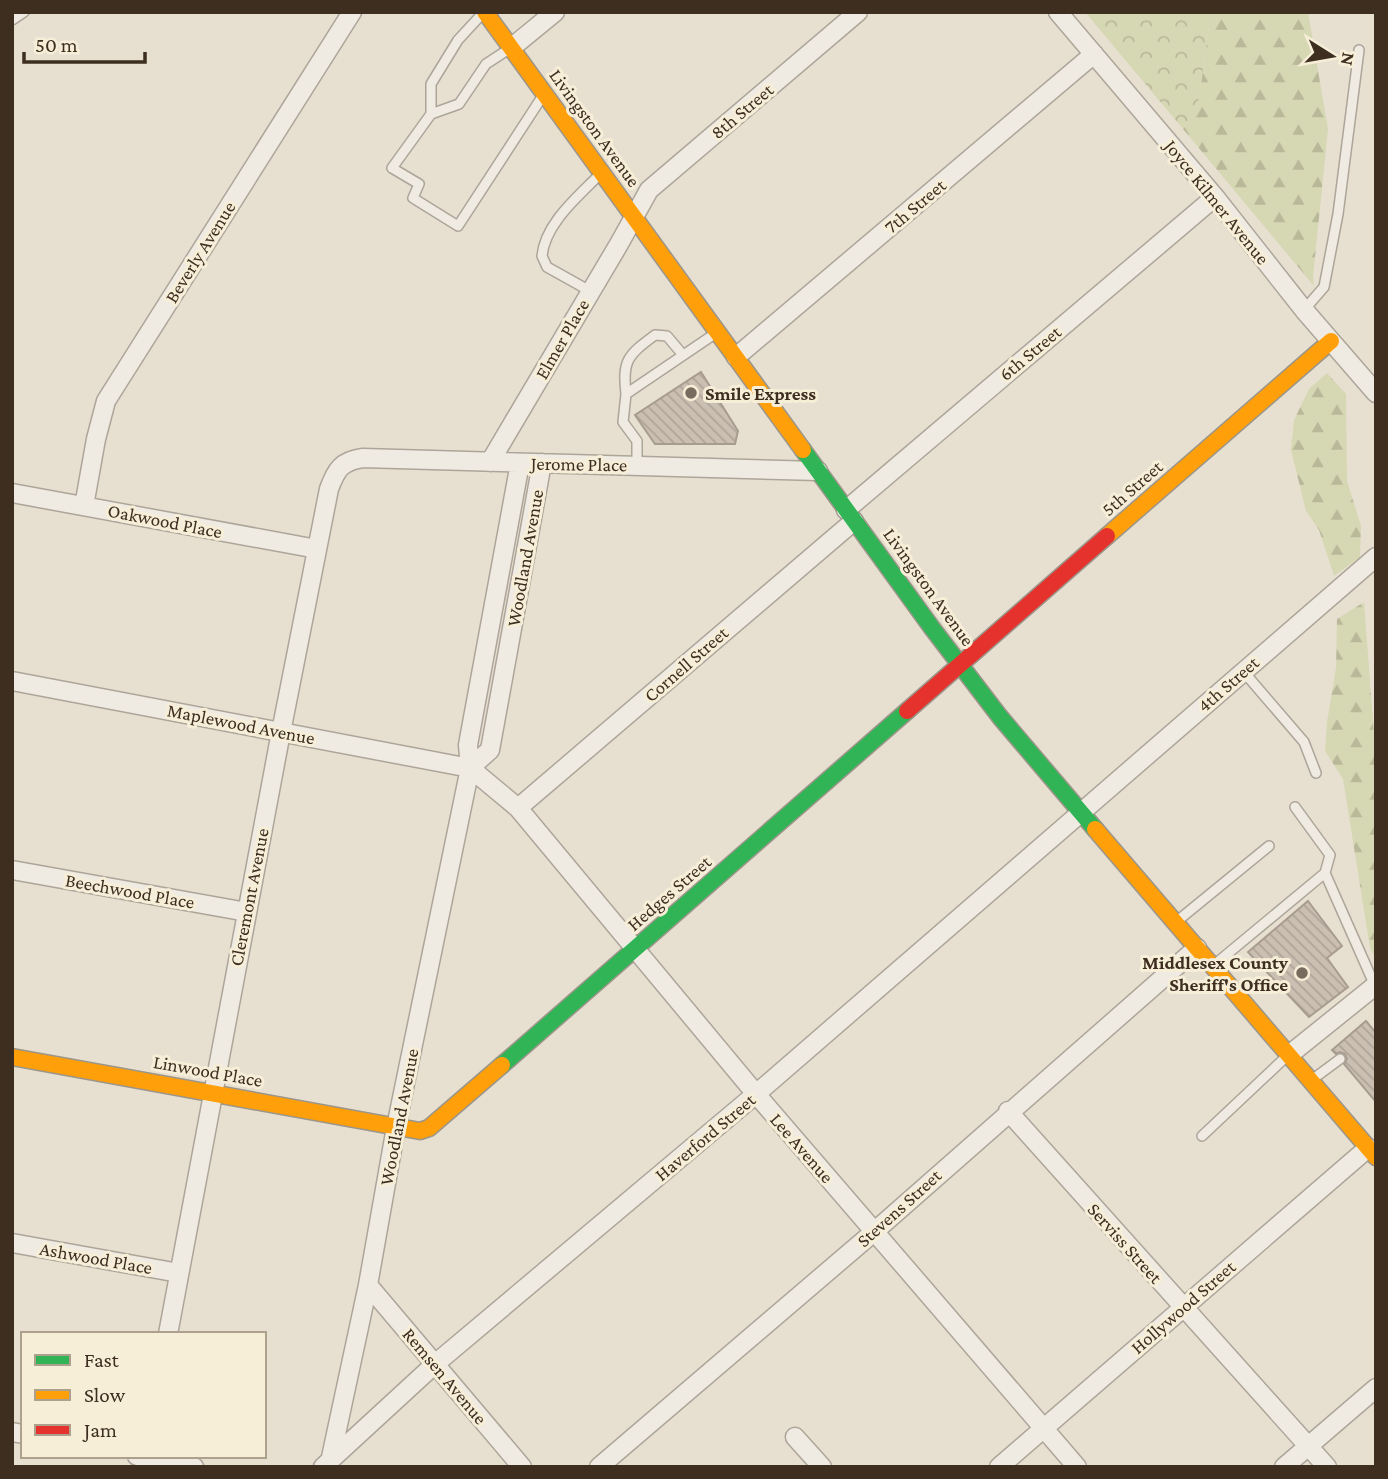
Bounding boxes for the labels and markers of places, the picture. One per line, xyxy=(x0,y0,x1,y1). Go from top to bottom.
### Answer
place label: Smile Express xyxy=(705,383,816,404)
marker: Smile Express xyxy=(683,385,699,401)
place label: Middlesex County Sheriff's Office xyxy=(1142,952,1289,995)
marker: Middlesex County Sheriff's Office xyxy=(1294,965,1310,981)

